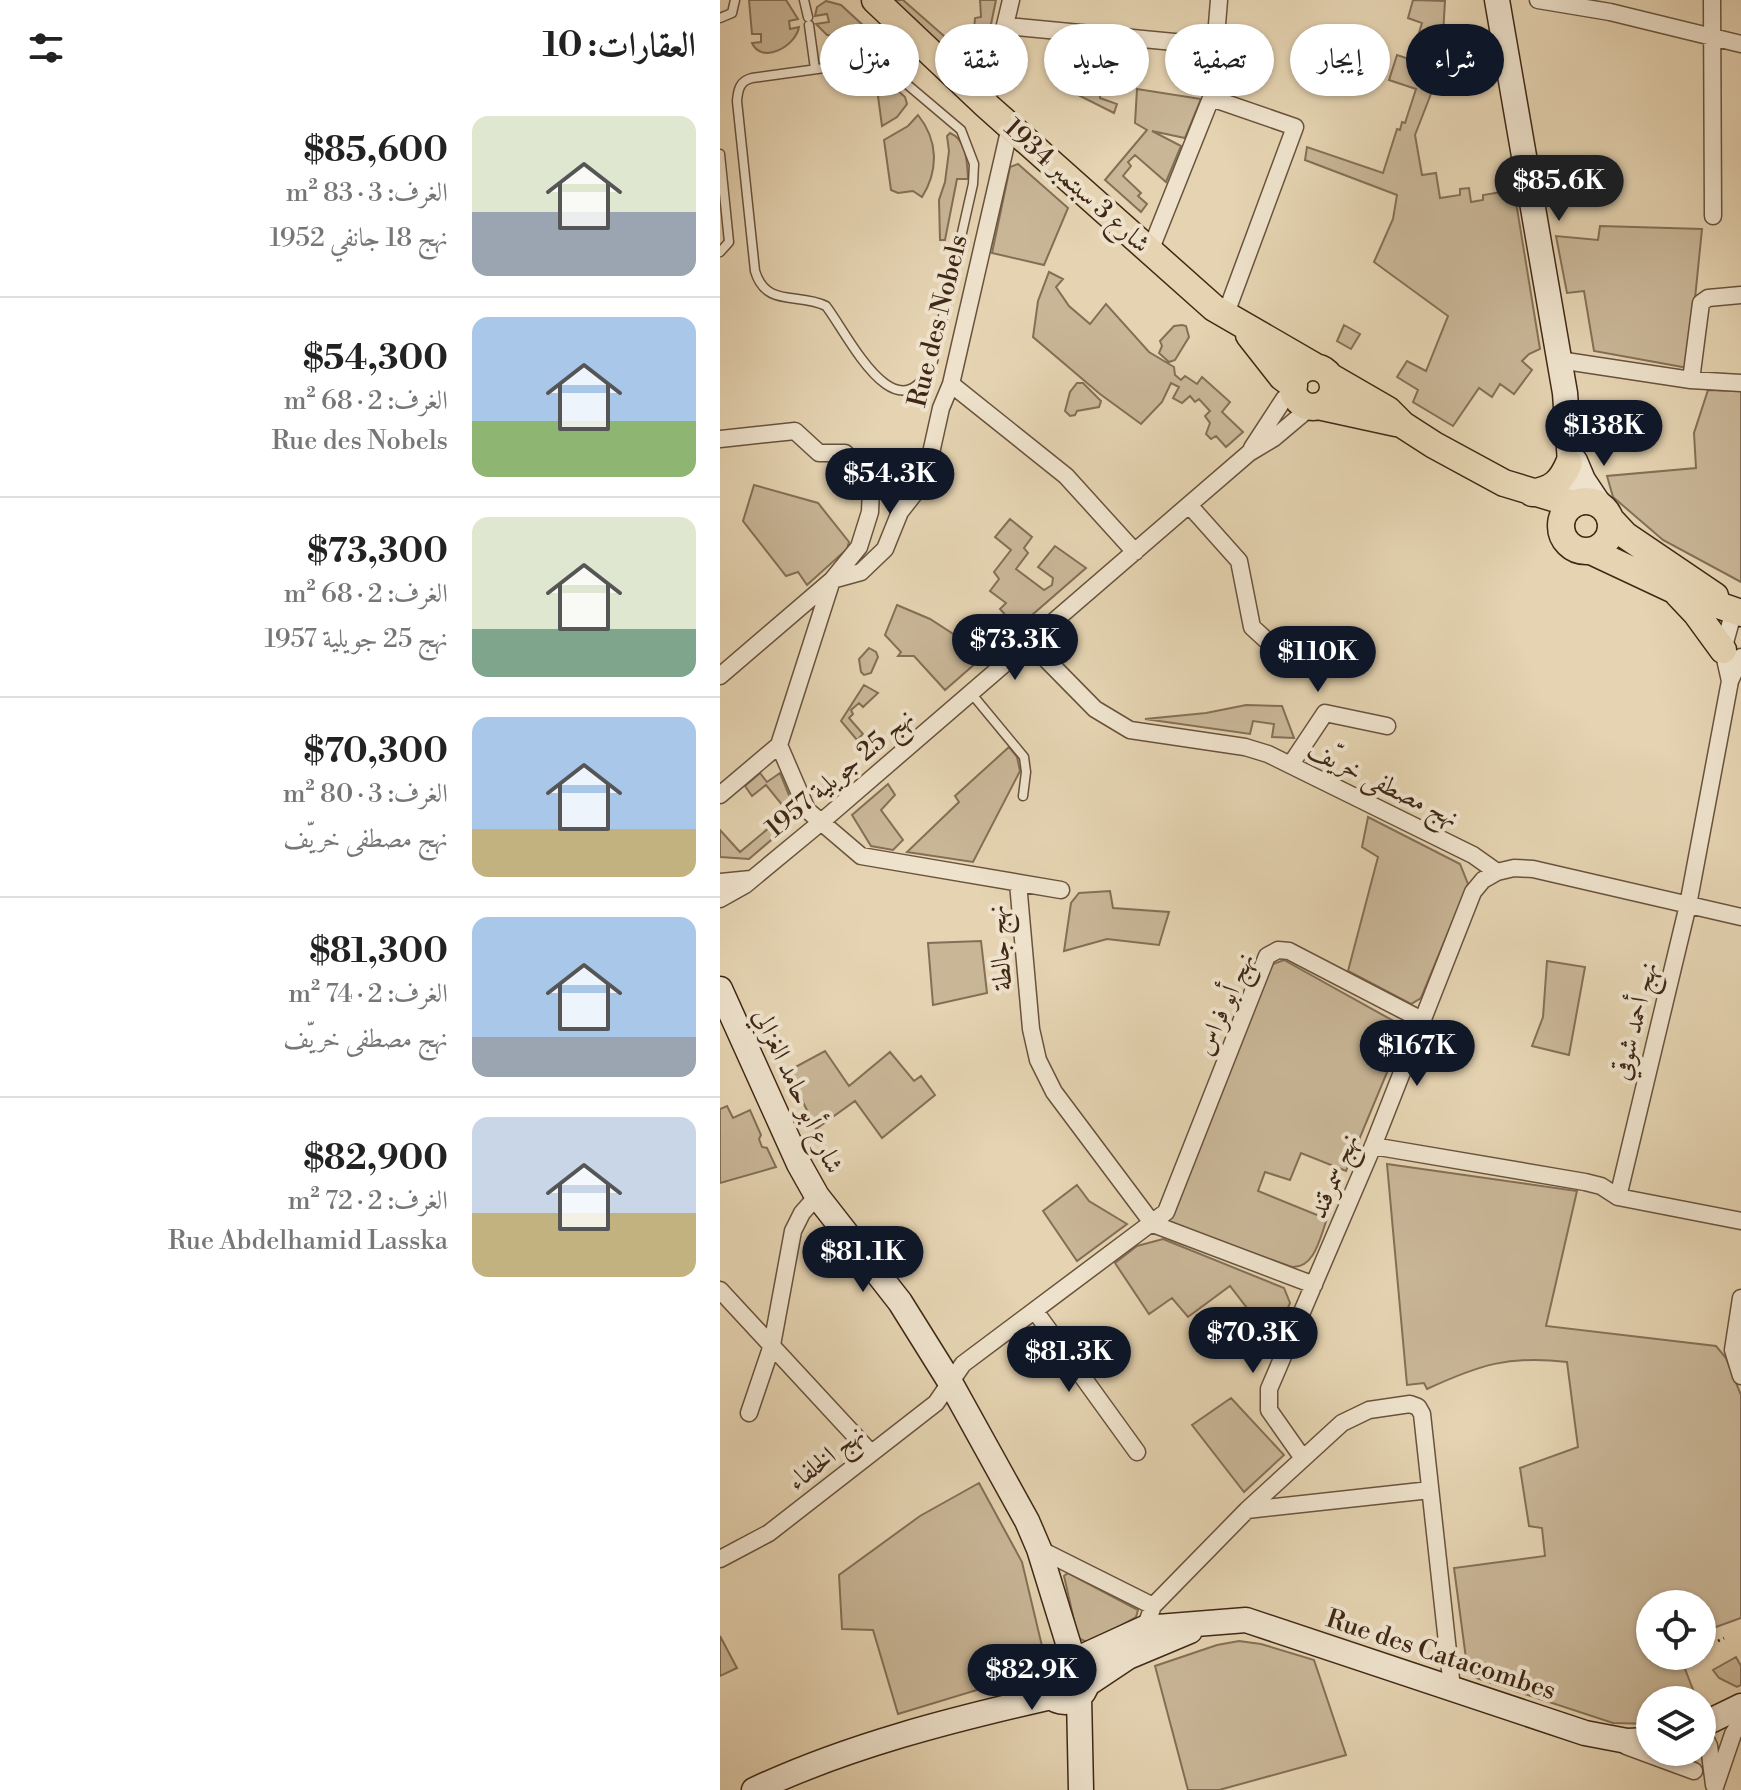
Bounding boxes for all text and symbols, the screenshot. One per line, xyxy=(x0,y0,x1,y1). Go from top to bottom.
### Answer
chip: منزل xyxy=(820,24,919,96)
chip: شقة xyxy=(935,24,1028,96)
chip: جديد xyxy=(1044,24,1149,96)
chip: تصفية xyxy=(1165,24,1274,96)
chip: إيجار xyxy=(1290,24,1390,96)
chip: شراء xyxy=(1406,24,1504,96)
text: العقارات: 10 xyxy=(542,25,696,67)
icon: filters xyxy=(24,26,68,70)
street label: شارع 3 سبتمبر 1934 xyxy=(994,112,1157,264)
text: $85,600 xyxy=(304,130,448,172)
icon: home xyxy=(536,148,632,244)
pin: $85.6K xyxy=(1494,155,1624,223)
text: $85.6K xyxy=(1513,165,1605,197)
text: الغرف: 3 · 83 m² xyxy=(286,177,448,209)
text: نهج 18 جانفي 1952 xyxy=(270,222,448,254)
street label: Rue des Nobels xyxy=(901,231,975,411)
text: $54,300 xyxy=(303,338,448,380)
icon: home xyxy=(536,349,632,445)
text: الغرف: 2 · 68 m² xyxy=(284,385,448,417)
pin: $138K xyxy=(1548,400,1660,468)
text: $138K xyxy=(1563,410,1645,442)
text: Rue des Nobels xyxy=(271,425,448,457)
pin: $54.3K xyxy=(825,448,955,516)
text: $54.3K xyxy=(843,458,937,490)
text: $73,300 xyxy=(307,531,448,573)
icon: home xyxy=(536,549,632,645)
text: الغرف: 2 · 68 m² xyxy=(284,578,448,610)
pin: $73.3K xyxy=(950,614,1080,682)
text: نهج 25 جويلية 1957 xyxy=(264,623,448,655)
text: $73.3K xyxy=(970,624,1060,656)
pin: $110K xyxy=(1262,626,1374,694)
text: $110K xyxy=(1278,636,1358,668)
street label: نهج 25 جويلية 1957 xyxy=(759,702,925,850)
text: $70,300 xyxy=(304,731,448,773)
street label: نهج مصطفى خريّف xyxy=(1299,731,1465,841)
icon: home xyxy=(536,749,632,845)
text: الغرف: 3 · 80 m² xyxy=(283,778,448,810)
text: نهج مصطفى خريّف xyxy=(283,823,448,855)
street label: نهج جالطة xyxy=(980,903,1027,992)
text: $81,300 xyxy=(310,931,448,973)
street label: نهج أبو فراس xyxy=(1186,947,1268,1063)
icon: home xyxy=(536,949,632,1045)
street label: نهج أحمد شوقي xyxy=(1603,958,1672,1085)
text: الغرف: 2 · 74 m² xyxy=(288,978,448,1010)
street label: شارع أبو حامد الغزالي xyxy=(741,1003,852,1181)
pin: $167K xyxy=(1361,1020,1473,1088)
text: نهج مصطفى خريّف xyxy=(283,1023,448,1055)
text: $167K xyxy=(1378,1030,1456,1062)
street label: نهج سمرقند xyxy=(1302,1129,1373,1226)
text: $82,900 xyxy=(304,1138,448,1180)
icon: home xyxy=(536,1149,632,1245)
text: الغرف: 2 · 72 m² xyxy=(288,1185,448,1217)
text: Rue Abdelhamid Lasska xyxy=(168,1225,448,1257)
pin: $81.1K xyxy=(798,1226,928,1294)
text: $81.1K xyxy=(820,1236,906,1268)
pin: $70.3K xyxy=(1188,1307,1318,1375)
text: $70.3K xyxy=(1207,1317,1299,1349)
pin: $81.3K xyxy=(1004,1326,1134,1394)
text: $81.3K xyxy=(1025,1336,1113,1368)
street label: نهج الخلفاء xyxy=(781,1418,875,1503)
map controls xyxy=(1636,1590,1716,1766)
button: locate xyxy=(1636,1590,1716,1670)
street label: Rue des Catacombes xyxy=(1322,1603,1560,1707)
pin: $82.9K xyxy=(967,1644,1097,1712)
text: $82.9K xyxy=(986,1654,1078,1686)
button: layers xyxy=(1636,1686,1716,1766)

